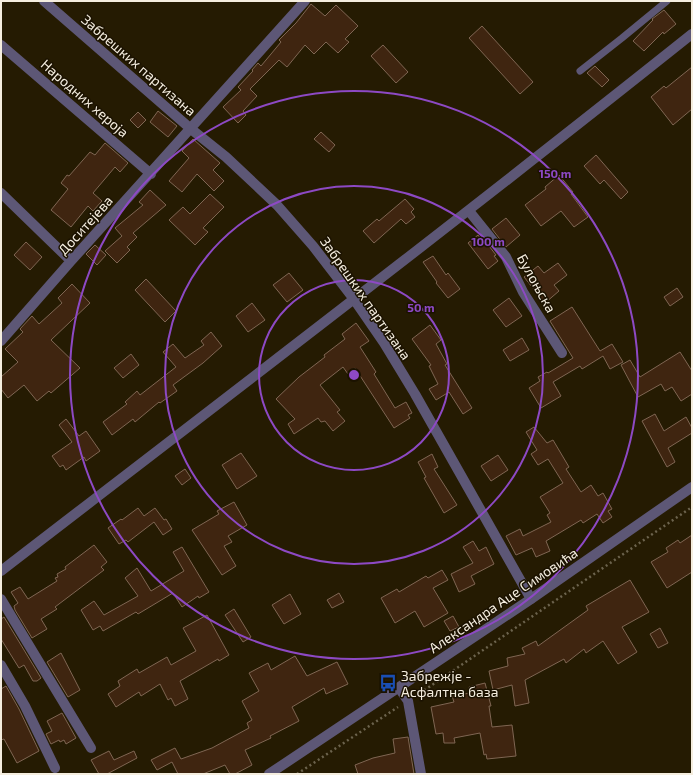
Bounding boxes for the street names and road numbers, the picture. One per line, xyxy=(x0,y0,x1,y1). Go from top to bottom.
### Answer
street label: Забрешких партизана xyxy=(78,11,200,119)
street label: Народних хероја xyxy=(38,55,132,141)
street label: Доситејева xyxy=(54,192,116,258)
street label: Забрешких партизана xyxy=(317,233,415,363)
street label: Булоњска xyxy=(514,251,560,315)
street label: Александра Аце Симовића xyxy=(425,544,581,656)

